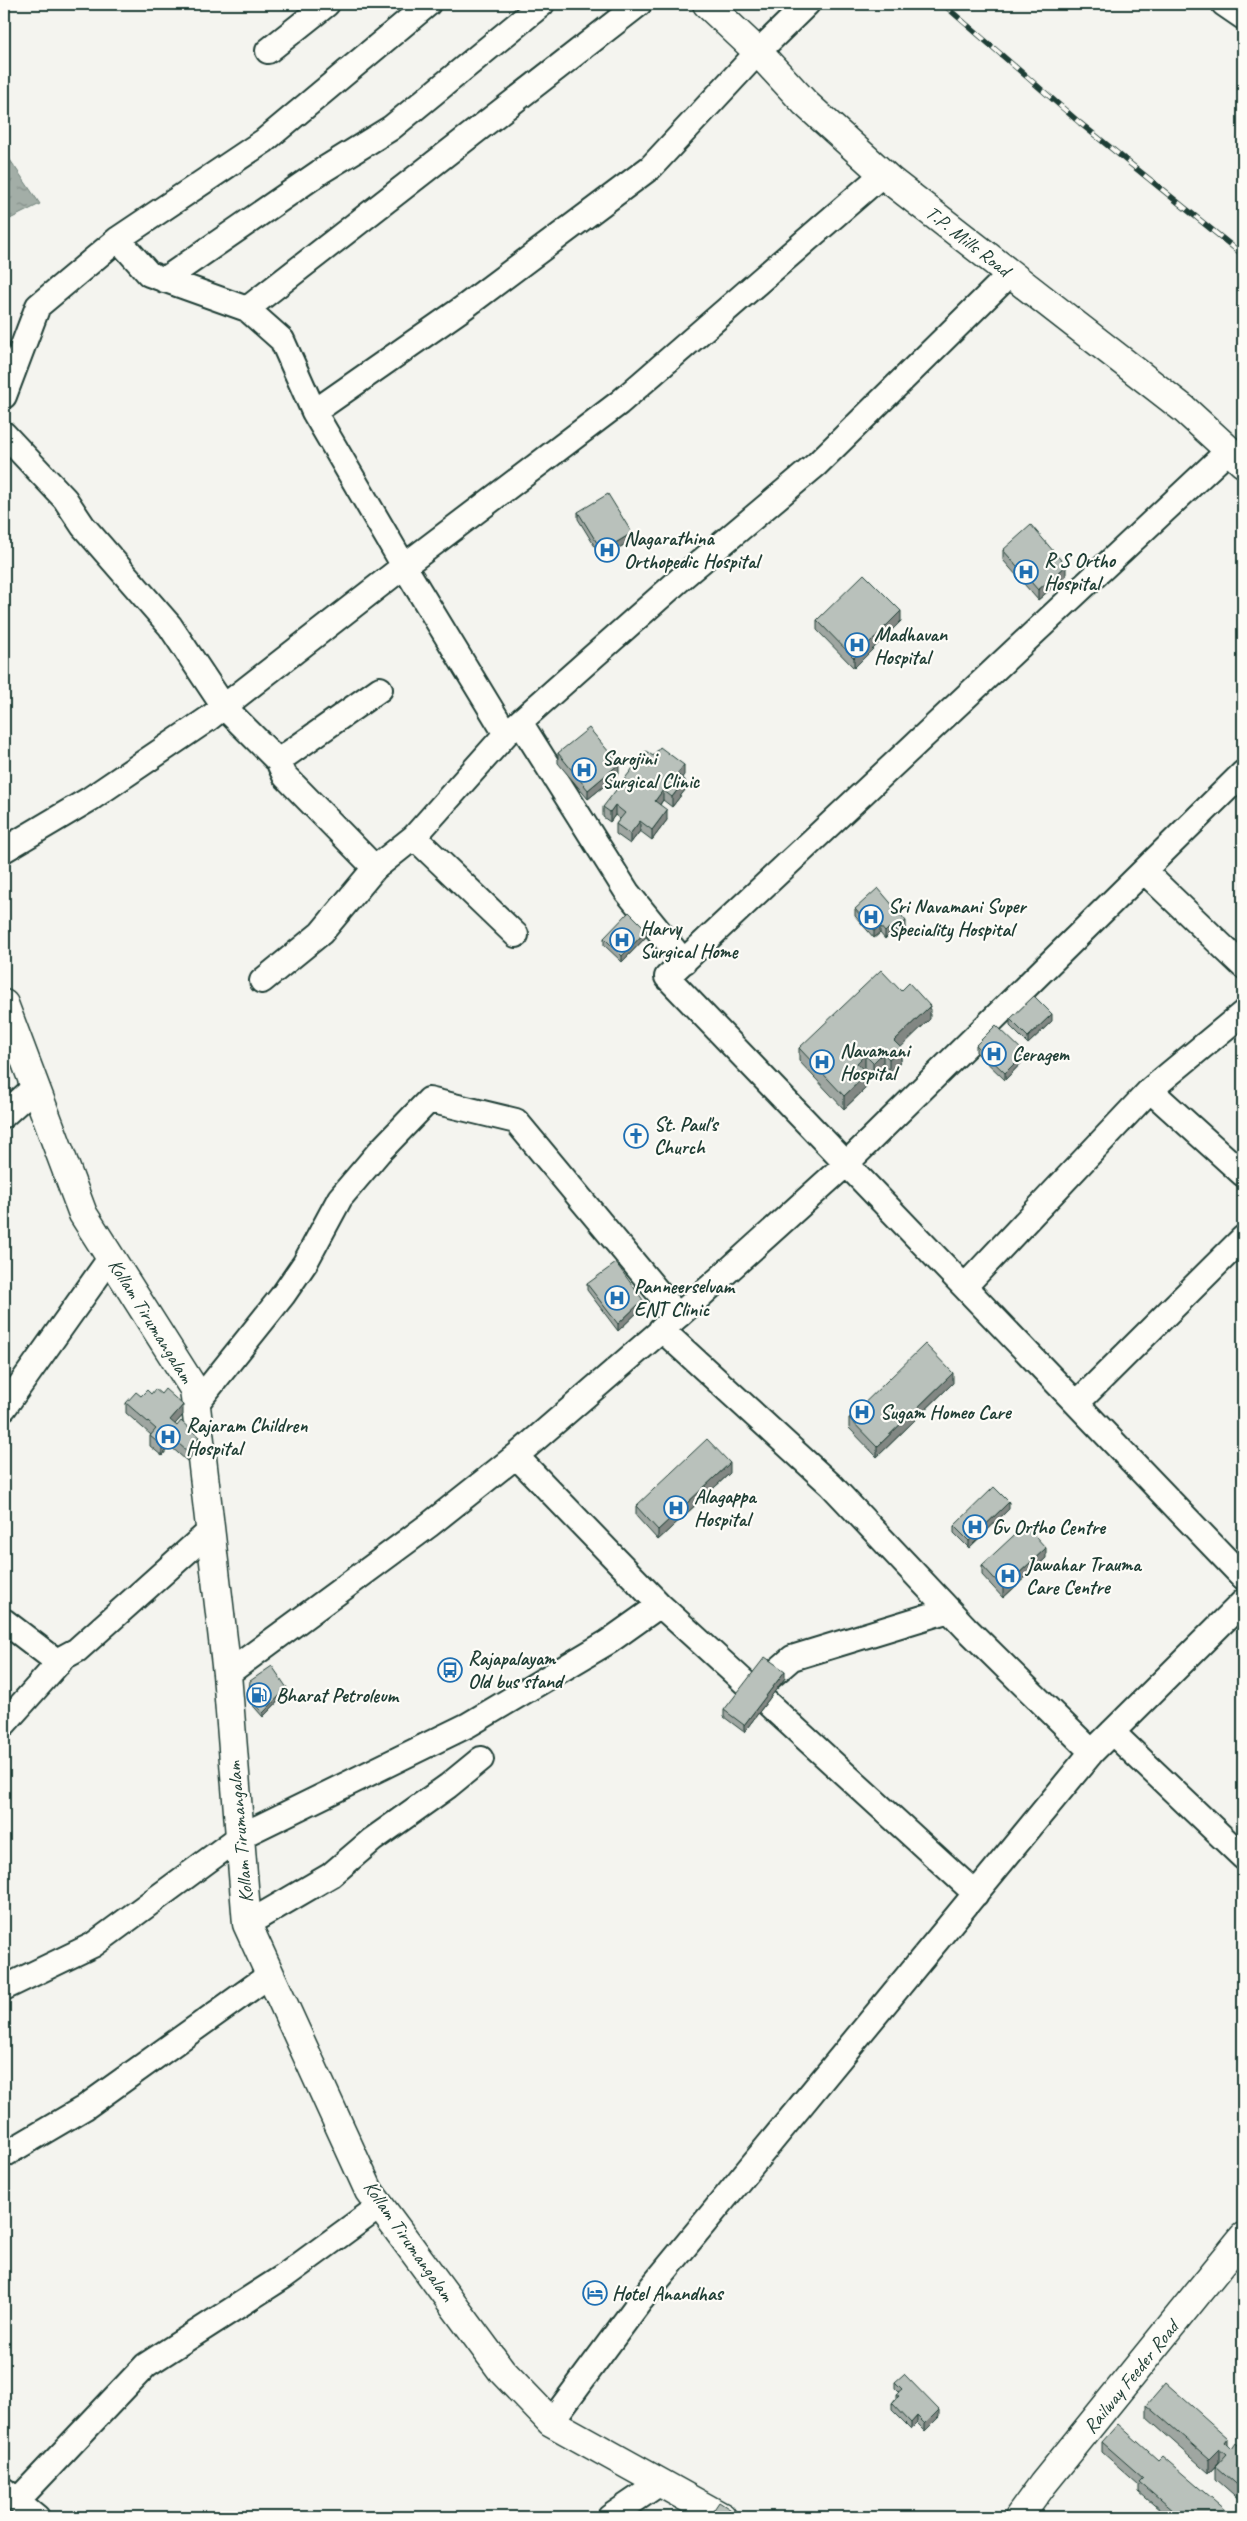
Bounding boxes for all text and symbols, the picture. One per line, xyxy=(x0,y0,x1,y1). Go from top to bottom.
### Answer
street label: T.P. Mills Road xyxy=(920,200,1018,284)
place label: Nagarathina Orthopedic Hospital xyxy=(624,526,763,574)
hospital icon: Nagarathina Orthopedic Hospital xyxy=(594,537,620,563)
place label: R S Ortho Hospital xyxy=(1044,548,1117,596)
hospital icon: R S Ortho Hospital xyxy=(1013,559,1039,585)
place label: Madhavan Hospital xyxy=(874,622,948,670)
hospital icon: Madhavan Hospital xyxy=(844,632,870,658)
place label: Sarojini Surgical Clinic xyxy=(602,746,701,794)
hospital icon: Sarojini Surgical Clinic xyxy=(571,757,597,783)
place label: Sri Navamani Super Speciality Hospital xyxy=(888,894,1028,943)
hospital icon: Sri Navamani Super Speciality Hospital xyxy=(858,904,884,930)
place label: Harvy Surgical Home xyxy=(640,916,739,964)
hospital icon: Harvy Surgical Home xyxy=(609,927,635,953)
place label: Navamani Hospital xyxy=(840,1038,913,1086)
hospital icon: Ceragem xyxy=(981,1041,1007,1067)
place label: Ceragem xyxy=(1012,1042,1071,1067)
hospital icon: Navamani Hospital xyxy=(809,1049,835,1075)
place label: St. Paul's Church xyxy=(654,1112,719,1160)
church icon: St. Paul's Church xyxy=(623,1123,649,1149)
street label: Kollam Tirumangalam xyxy=(103,1254,200,1389)
place label: Panneerselvam ENT Clinic xyxy=(634,1274,735,1322)
hospital icon: Panneerselvam ENT Clinic xyxy=(604,1285,630,1311)
hospital icon: Sugam Homeo Care xyxy=(849,1399,875,1425)
place label: Sugam Homeo Care xyxy=(880,1400,1013,1425)
place label: Rajaram Children Hospital xyxy=(186,1413,308,1461)
hospital icon: Rajaram Children Hospital xyxy=(155,1424,181,1450)
place label: Alagappa Hospital xyxy=(694,1484,757,1532)
hospital icon: Alagappa Hospital xyxy=(663,1495,689,1521)
hospital icon: Gv Ortho Centre xyxy=(962,1514,988,1540)
place label: Gv Ortho Centre xyxy=(992,1515,1106,1540)
place label: Jawahar Trauma Care Centre xyxy=(1024,1552,1142,1600)
hospital icon: Jawahar Trauma Care Centre xyxy=(995,1563,1021,1589)
place label: Rajapalayam Old bus stand xyxy=(468,1646,566,1694)
bus stop icon: Rajapalayam Old bus stand xyxy=(437,1657,463,1683)
fuel station icon: Bharat Petroleum xyxy=(246,1682,272,1708)
place label: Bharat Petroleum xyxy=(276,1683,399,1708)
street label: Kollam Tirumangalam xyxy=(221,1759,259,1904)
street label: Kollam Tirumangalam xyxy=(358,2176,460,2307)
hotel icon: Hotel Anandhas xyxy=(582,2280,608,2306)
place label: Hotel Anandhas xyxy=(612,2281,725,2306)
street label: Railway Feeder Road xyxy=(1078,2313,1186,2439)

